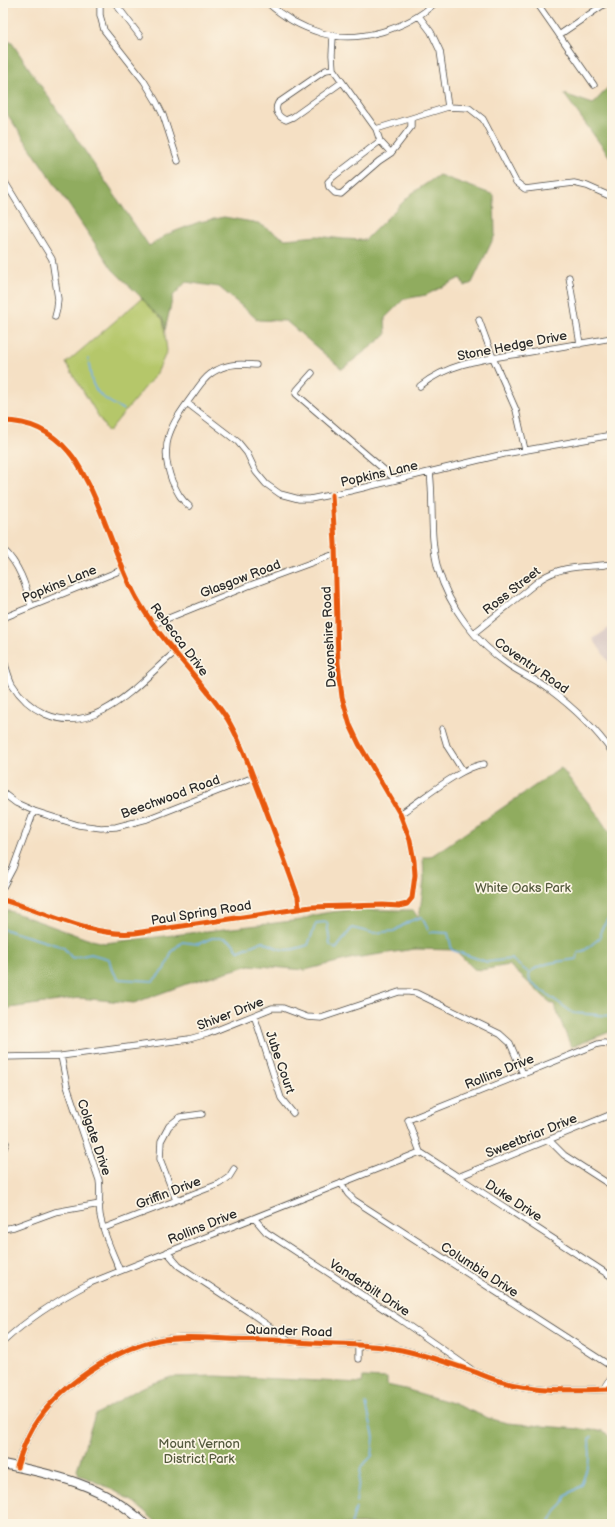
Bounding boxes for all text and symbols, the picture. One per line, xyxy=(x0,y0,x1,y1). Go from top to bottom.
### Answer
street label: Stone Hedge Drive xyxy=(456,327,569,364)
street label: Popkins Lane xyxy=(339,457,420,491)
street label: Glasgow Road xyxy=(198,556,283,602)
street label: Popkins Lane xyxy=(20,562,99,606)
street label: Ross Street xyxy=(480,563,544,618)
street label: Devonshire Road xyxy=(318,586,340,688)
street label: Rebecca Drive xyxy=(147,600,212,679)
street label: Coventry Road xyxy=(491,634,572,697)
street label: Beechwood Road xyxy=(119,772,222,822)
park label: White Oaks Park xyxy=(475,880,572,896)
street label: Paul Spring Road xyxy=(150,897,252,929)
street label: Shiver Drive xyxy=(195,994,266,1034)
street label: Jube Court xyxy=(262,1029,298,1096)
street label: Rollins Drive xyxy=(462,1051,537,1093)
street label: Colgate Drive xyxy=(74,1097,115,1178)
street label: Sweetbriar Drive xyxy=(483,1110,580,1162)
street label: Griffin Drive xyxy=(134,1173,203,1213)
street label: Duke Drive xyxy=(482,1177,545,1225)
street label: Rollins Drive xyxy=(165,1206,240,1248)
street label: Columbia Drive xyxy=(438,1239,522,1301)
street label: Vanderbilt Drive xyxy=(326,1256,413,1320)
street label: Quander Road xyxy=(245,1321,333,1341)
park label: Mount Vernon District Park xyxy=(158,1436,240,1467)

